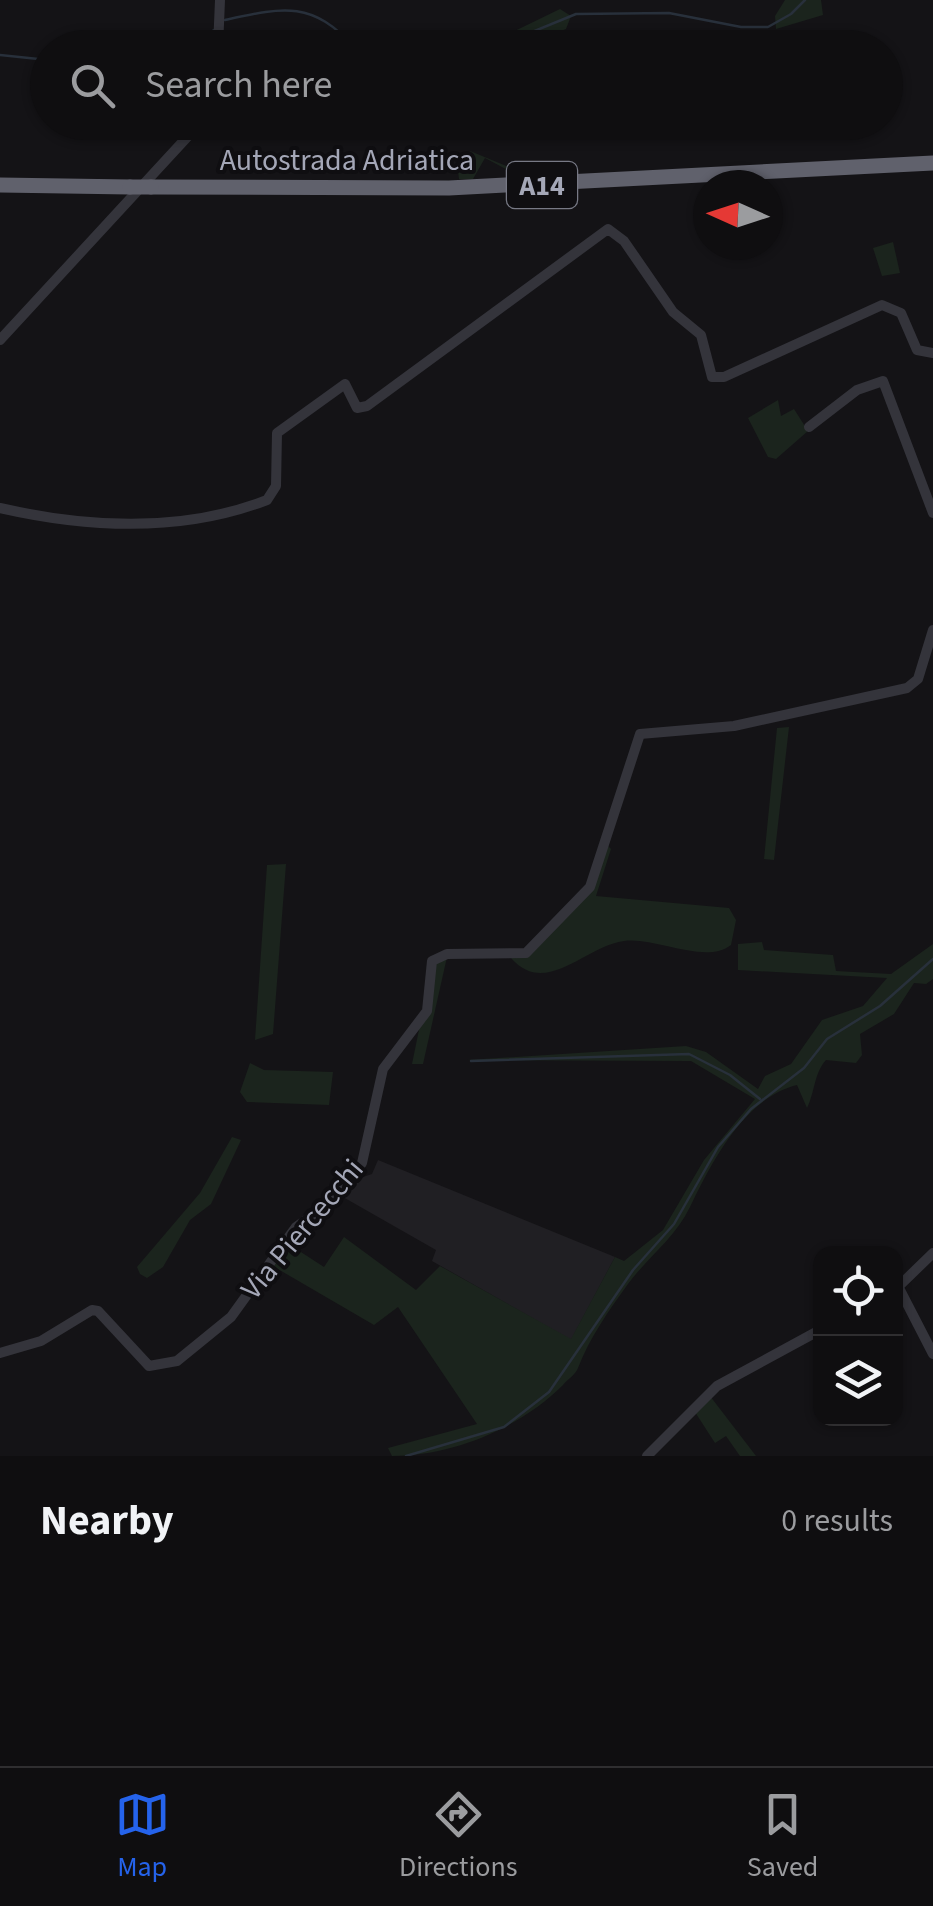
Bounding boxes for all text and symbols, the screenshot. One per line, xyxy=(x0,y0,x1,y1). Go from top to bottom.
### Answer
search box xyxy=(30,30,903,140)
icon: search xyxy=(65,58,120,113)
text: Search here xyxy=(145,58,332,112)
street label: Autostrada Adriatica xyxy=(220,139,474,182)
road number: A14 xyxy=(507,162,577,208)
north arrow xyxy=(693,170,783,260)
street label: Via Piercecchi xyxy=(231,1150,374,1309)
map controls xyxy=(813,1246,903,1426)
button: locate xyxy=(813,1246,903,1336)
button: layers xyxy=(813,1336,903,1426)
text: Nearby xyxy=(40,1491,174,1551)
text: 0 results xyxy=(781,1498,893,1544)
tab: Map xyxy=(115,1787,170,1887)
tab: Directions xyxy=(399,1787,518,1887)
tab: Saved xyxy=(747,1787,818,1887)

